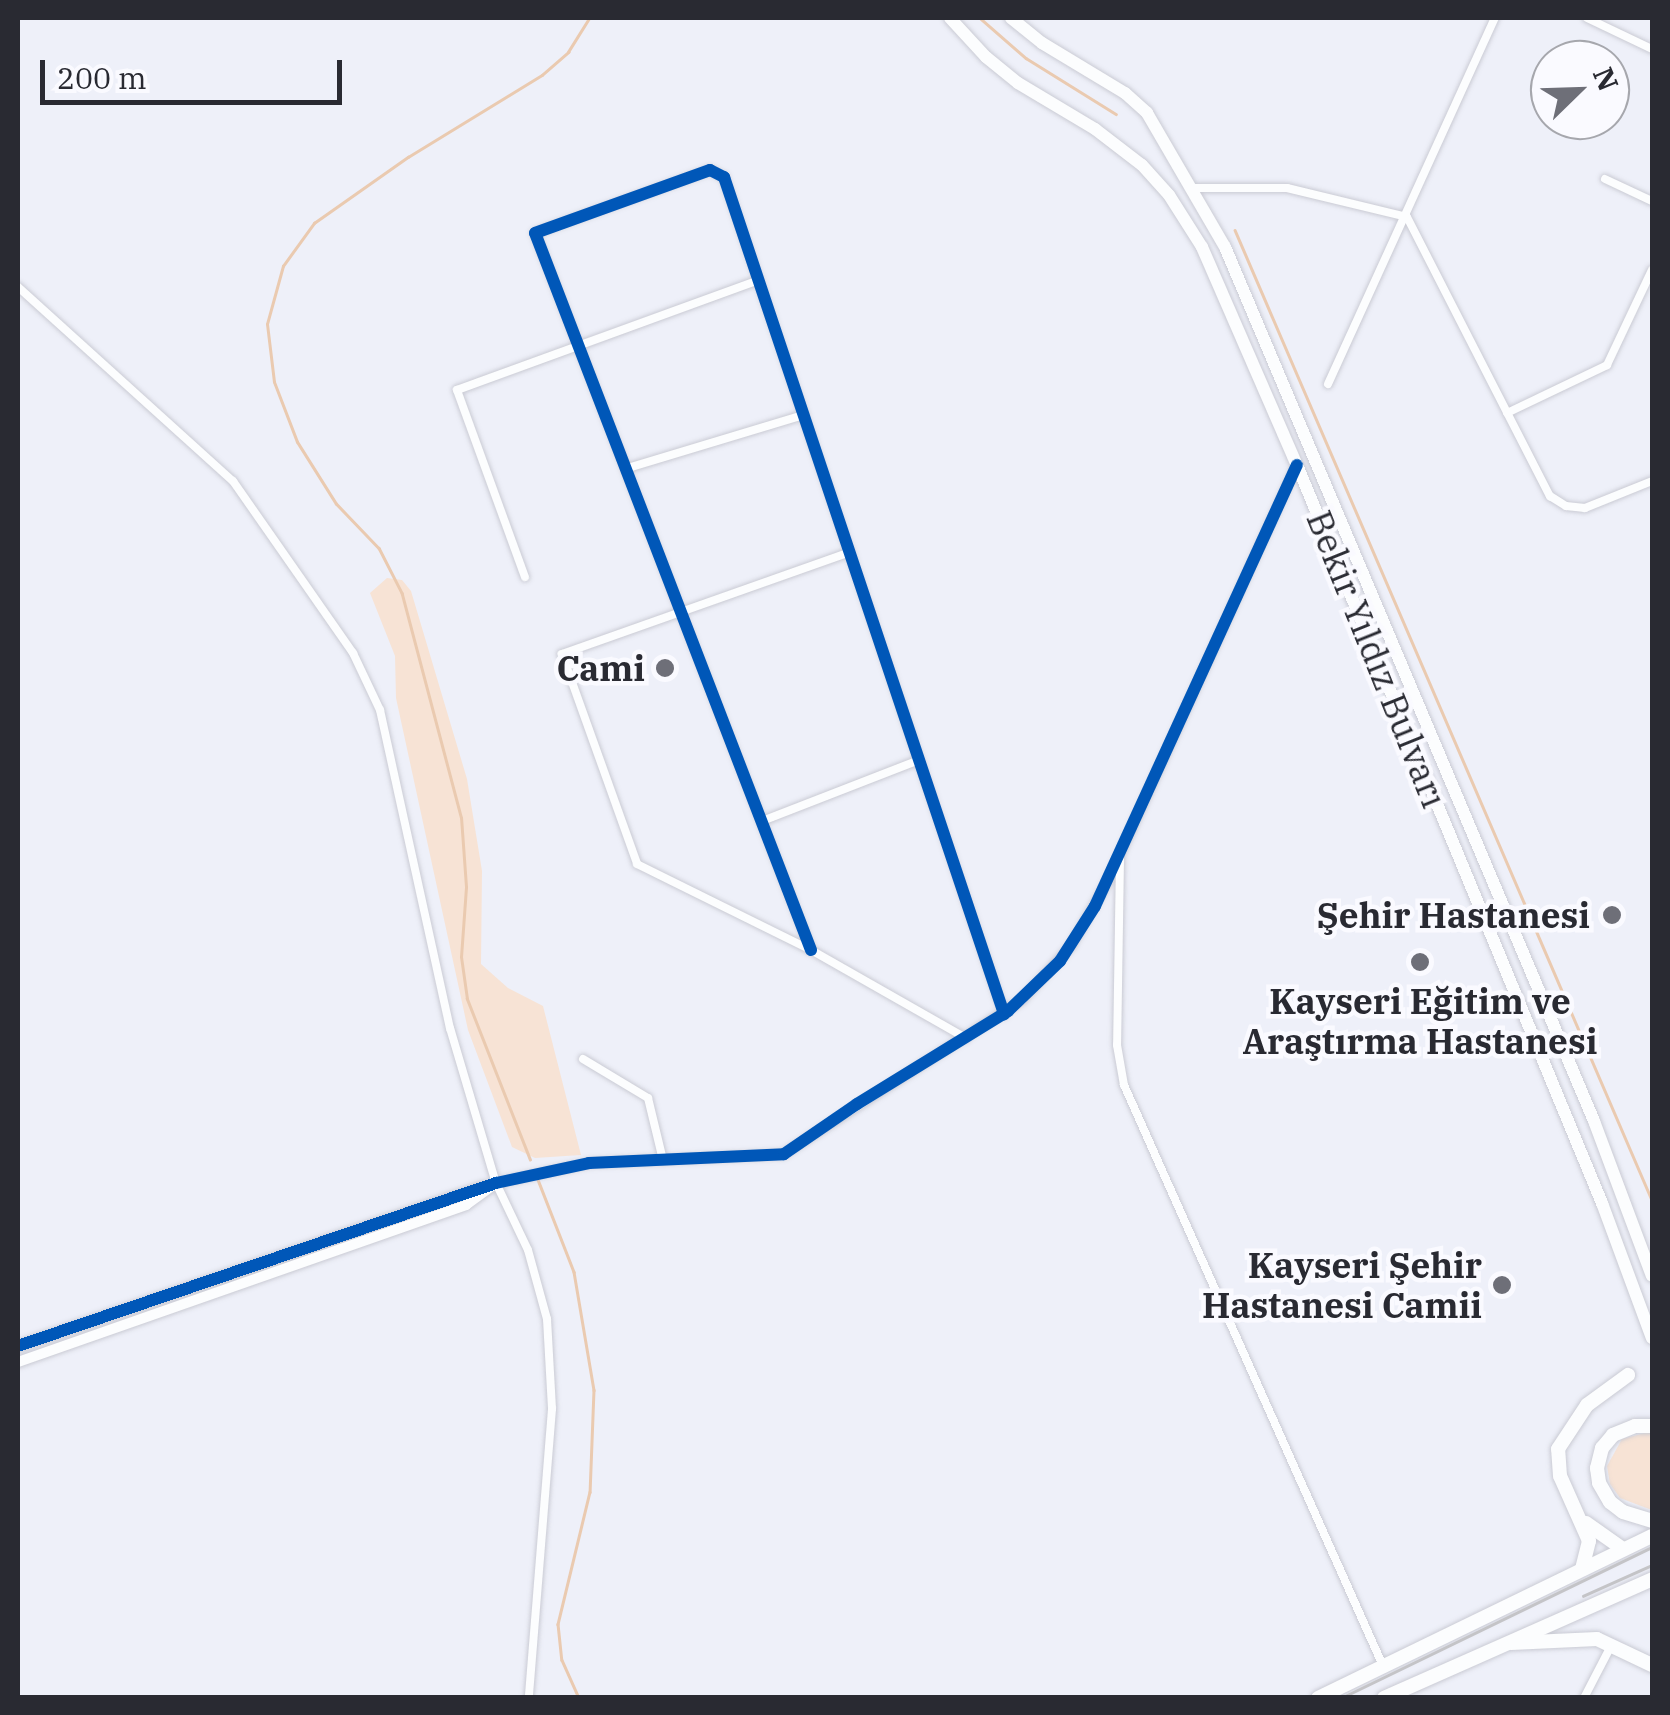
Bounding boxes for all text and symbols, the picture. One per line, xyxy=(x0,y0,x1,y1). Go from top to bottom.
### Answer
scale bar xyxy=(45,40,348,102)
north arrow xyxy=(1530,40,1630,140)
text: 200 m xyxy=(57,58,147,97)
text: N xyxy=(1585,61,1628,96)
street label: Bekir Yıldız Bulvarı xyxy=(1298,504,1456,814)
place label: Cami xyxy=(556,647,645,689)
marker: Cami xyxy=(654,657,676,679)
place label: Şehir Hastanesi xyxy=(1317,894,1590,936)
marker: Şehir Hastanesi xyxy=(1599,902,1625,928)
marker: Kayseri Eğitim ve Araştırma Hastanesi xyxy=(1407,949,1433,975)
place label: Kayseri Eğitim ve Araştırma Hastanesi xyxy=(1243,980,1597,1062)
place label: Kayseri Şehir Hastanesi Camii xyxy=(1202,1244,1482,1326)
marker: Kayseri Şehir Hastanesi Camii xyxy=(1491,1274,1513,1296)

